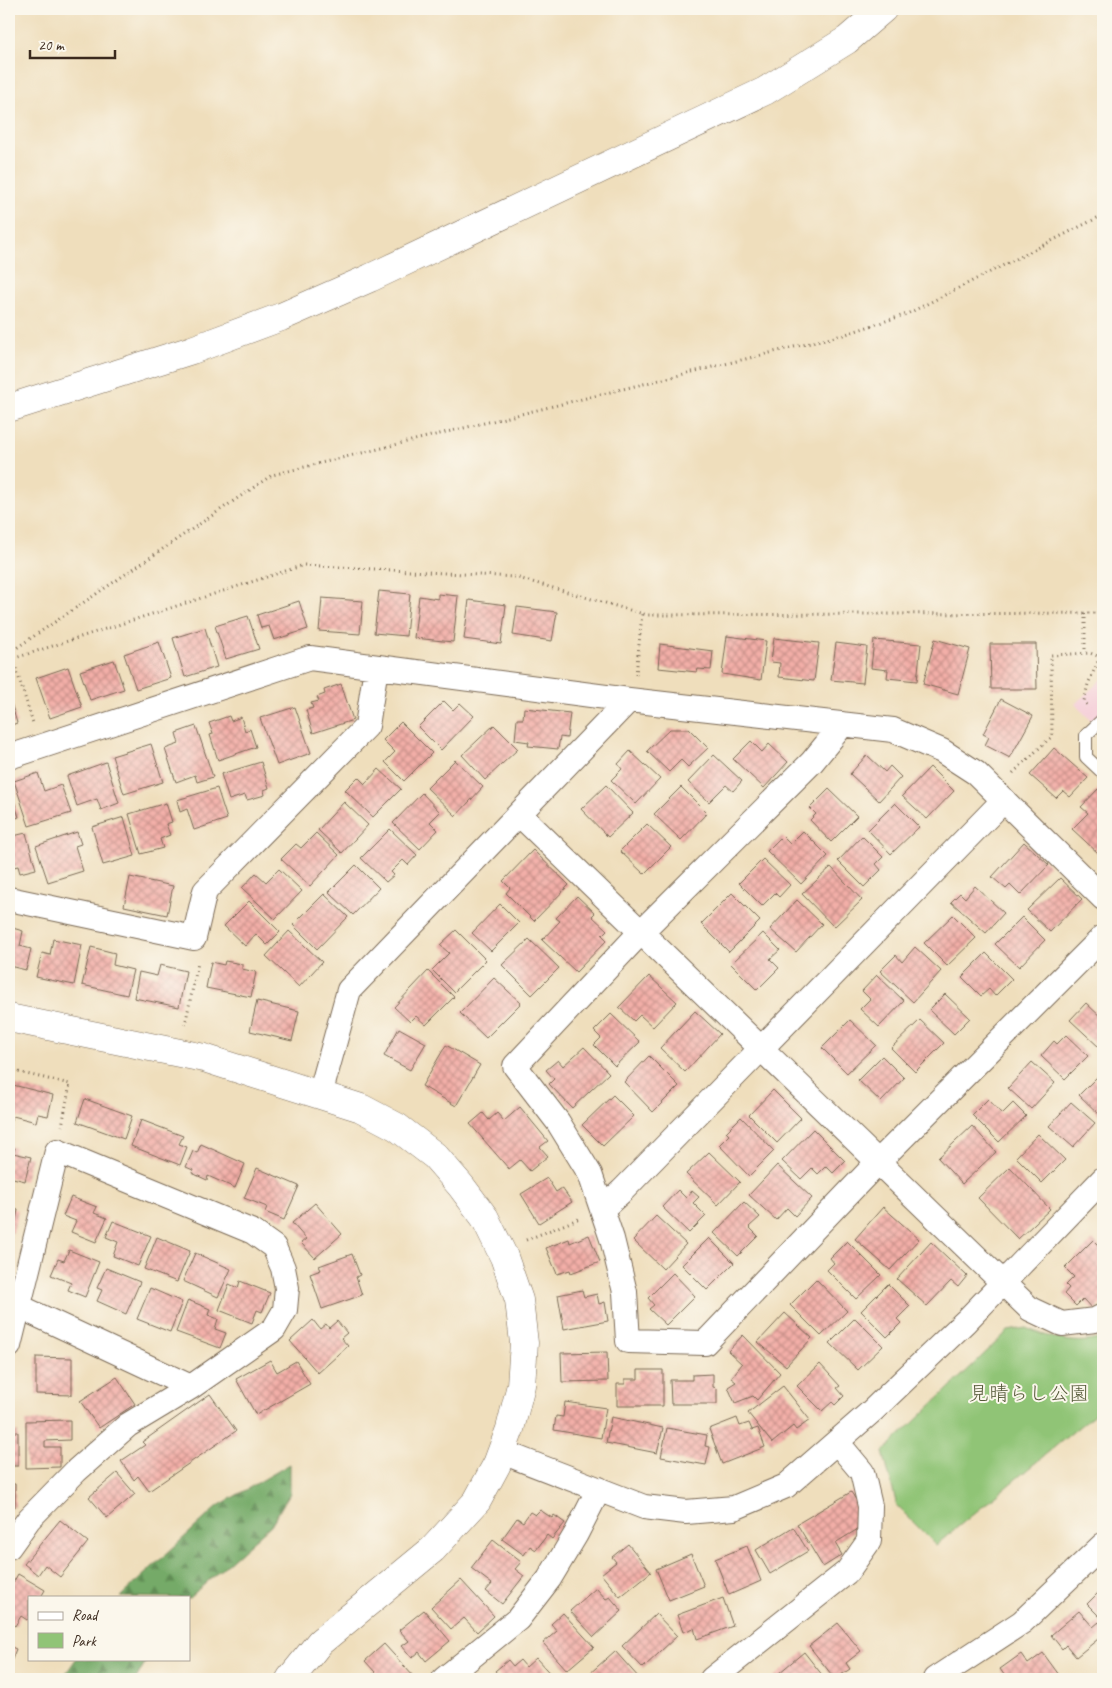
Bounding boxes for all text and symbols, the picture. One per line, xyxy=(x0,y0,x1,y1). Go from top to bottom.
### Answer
scale bar xyxy=(30,28,115,60)
text: 20 m xyxy=(38,36,65,55)
park label: 見晴らし公園 xyxy=(969,1381,1089,1406)
legend xyxy=(28,1596,190,1660)
text: Road xyxy=(72,1606,99,1625)
text: Park xyxy=(72,1632,97,1651)

